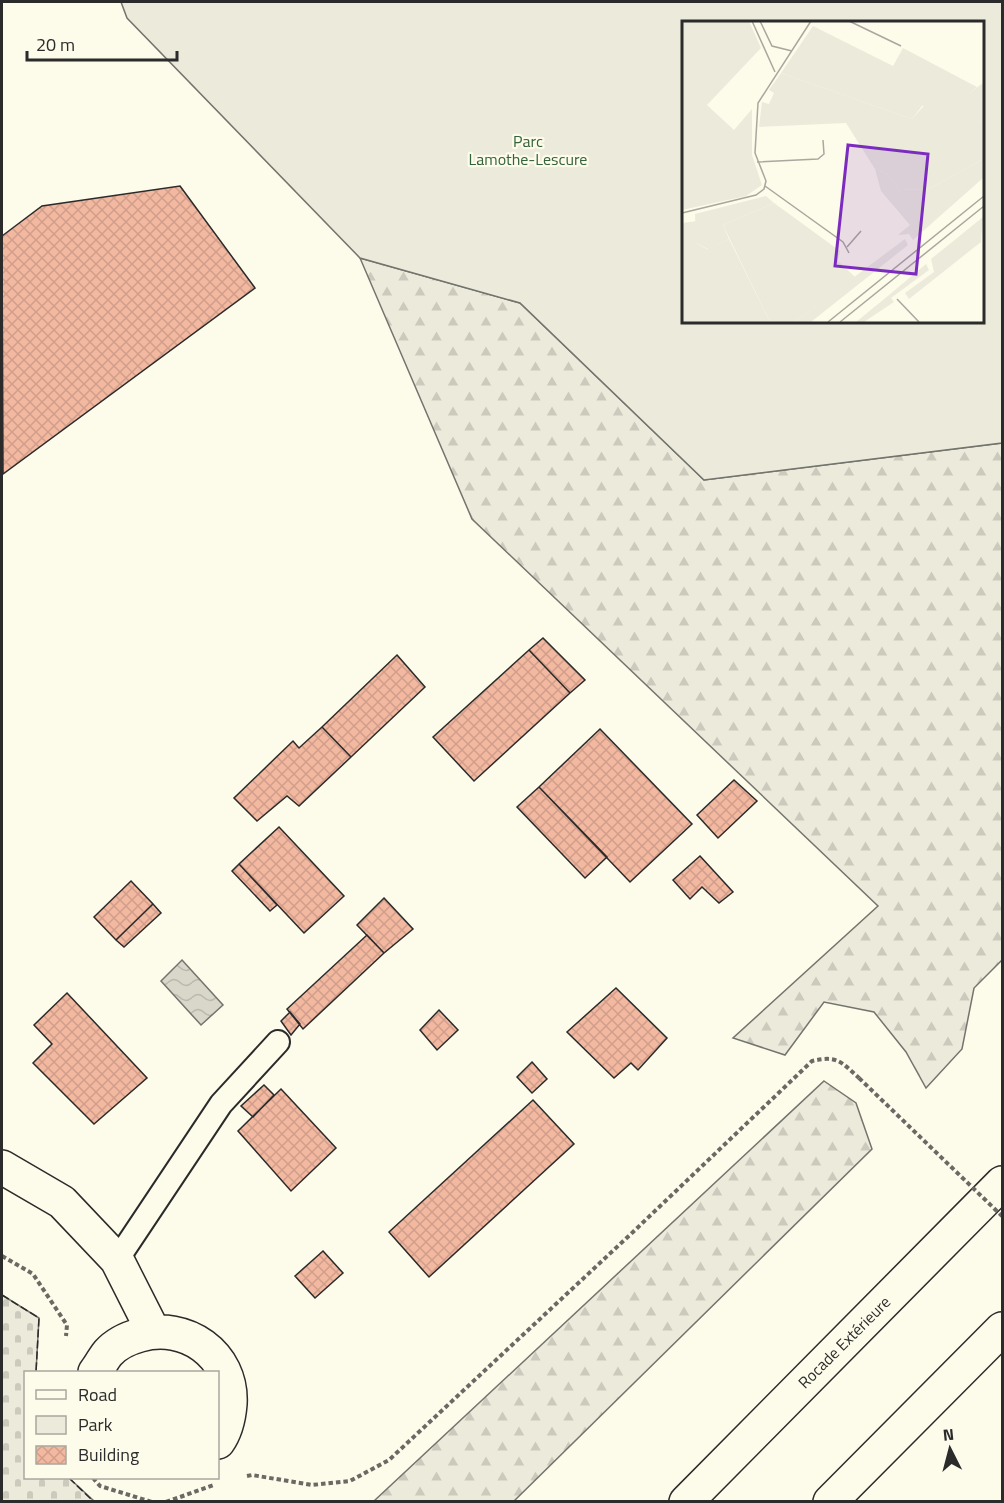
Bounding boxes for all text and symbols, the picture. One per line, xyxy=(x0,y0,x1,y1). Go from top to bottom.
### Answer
inset map xyxy=(682,21,983,322)
scale bar xyxy=(27,24,177,62)
text: 20 m xyxy=(36,31,75,58)
park label: Parc Lamothe-Lescure xyxy=(469,129,587,171)
street label: Rocade Extérieure xyxy=(792,1290,896,1394)
legend xyxy=(24,1371,219,1479)
text: Road xyxy=(78,1381,117,1408)
text: Park xyxy=(78,1411,113,1438)
north arrow xyxy=(920,1419,980,1479)
text: N xyxy=(942,1422,955,1447)
text: Building xyxy=(78,1441,139,1468)

